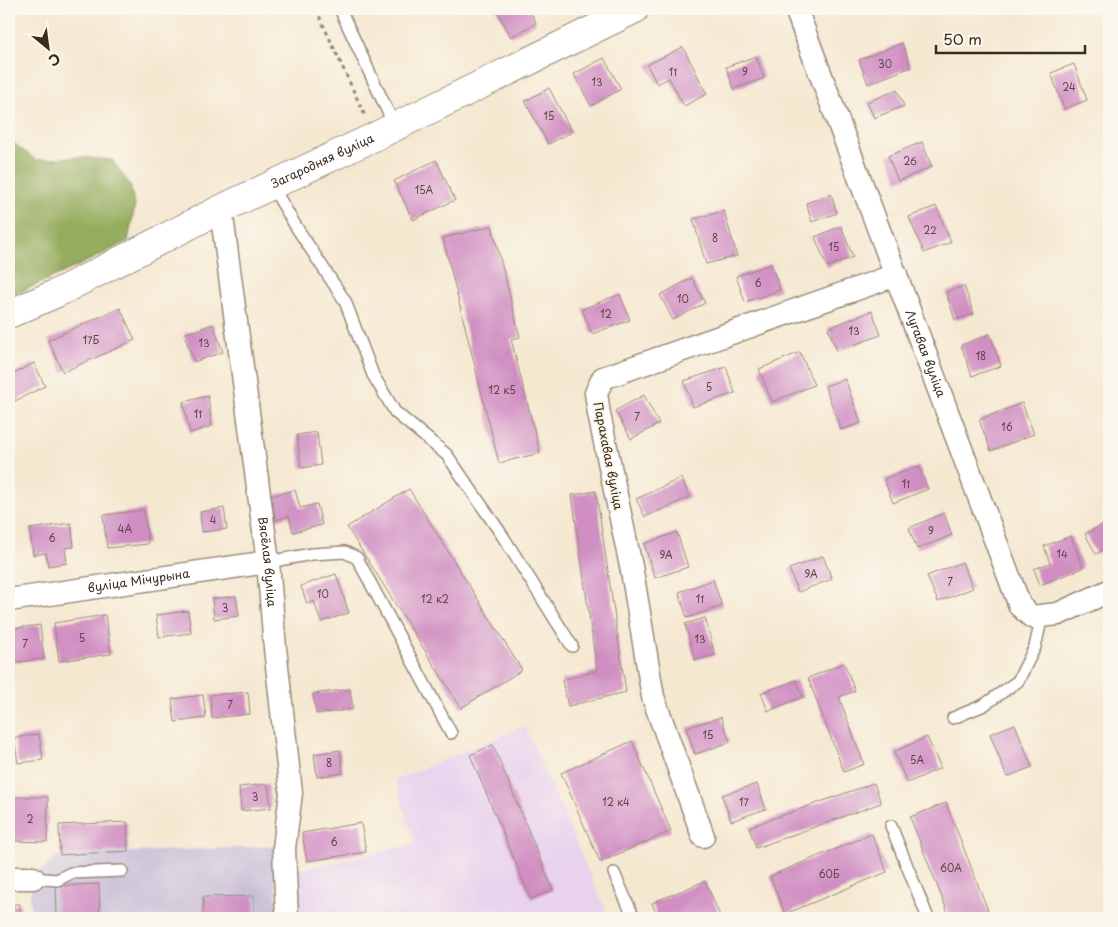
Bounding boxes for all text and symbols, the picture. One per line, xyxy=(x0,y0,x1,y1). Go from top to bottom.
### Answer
north arrow xyxy=(22,22,72,72)
scale bar xyxy=(936,22,1084,54)
text: 50 m xyxy=(943,27,982,50)
text: С xyxy=(45,48,64,72)
house number: 30 xyxy=(878,56,892,71)
house number: 11 xyxy=(669,64,677,79)
house number: 9 xyxy=(742,64,748,79)
house number: 13 xyxy=(591,74,603,89)
house number: 24 xyxy=(1062,79,1076,94)
house number: 15 xyxy=(544,108,554,123)
street label: Загародняя вуліца xyxy=(268,128,377,192)
house number: 26 xyxy=(903,153,917,168)
house number: 15А xyxy=(415,182,434,197)
house number: 22 xyxy=(923,222,937,237)
house number: 8 xyxy=(712,230,718,245)
house number: 15 xyxy=(829,239,839,254)
house number: 6 xyxy=(754,275,762,290)
house number: 10 xyxy=(677,291,689,306)
house number: 12 xyxy=(600,306,612,321)
street label: Лугавая вуліца xyxy=(902,307,951,400)
house number: 13 xyxy=(848,323,860,338)
house number: 17Б xyxy=(83,332,100,347)
house number: 13 xyxy=(198,335,210,350)
house number: 18 xyxy=(976,348,986,363)
house number: 5 xyxy=(706,379,712,394)
house number: 12 к5 xyxy=(488,382,516,397)
street label: Парахавая вуліца xyxy=(590,400,628,512)
house number: 11 xyxy=(194,406,202,421)
house number: 7 xyxy=(634,409,640,424)
house number: 16 xyxy=(1001,419,1013,434)
house number: 11 xyxy=(902,476,910,491)
house number: 4 xyxy=(210,512,217,527)
street label: Вясёлая вуліца xyxy=(254,516,282,608)
house number: 4А xyxy=(118,521,132,536)
house number: 9 xyxy=(928,523,934,538)
house number: 6 xyxy=(48,530,56,545)
house number: 14 xyxy=(1056,546,1068,561)
house number: 9А xyxy=(659,547,673,562)
street label: вуліца Мічурына xyxy=(86,564,191,596)
house number: 9А xyxy=(804,566,818,581)
house number: 7 xyxy=(947,574,953,589)
house number: 10 xyxy=(317,586,329,601)
house number: 12 к2 xyxy=(421,591,449,606)
house number: 11 xyxy=(696,591,704,606)
house number: 3 xyxy=(222,600,228,615)
house number: 5 xyxy=(79,630,85,645)
house number: 13 xyxy=(694,631,706,646)
house number: 7 xyxy=(22,636,28,651)
house number: 7 xyxy=(227,697,233,712)
house number: 15 xyxy=(703,727,713,742)
house number: 5А xyxy=(910,752,924,767)
house number: 8 xyxy=(326,755,332,770)
house number: 3 xyxy=(252,789,258,804)
house number: 12 к4 xyxy=(602,794,630,809)
house number: 17 xyxy=(739,794,750,809)
house number: 2 xyxy=(26,811,34,826)
house number: 6 xyxy=(330,834,338,849)
house number: 60А xyxy=(940,860,962,875)
house number: 60Б xyxy=(819,866,840,881)

